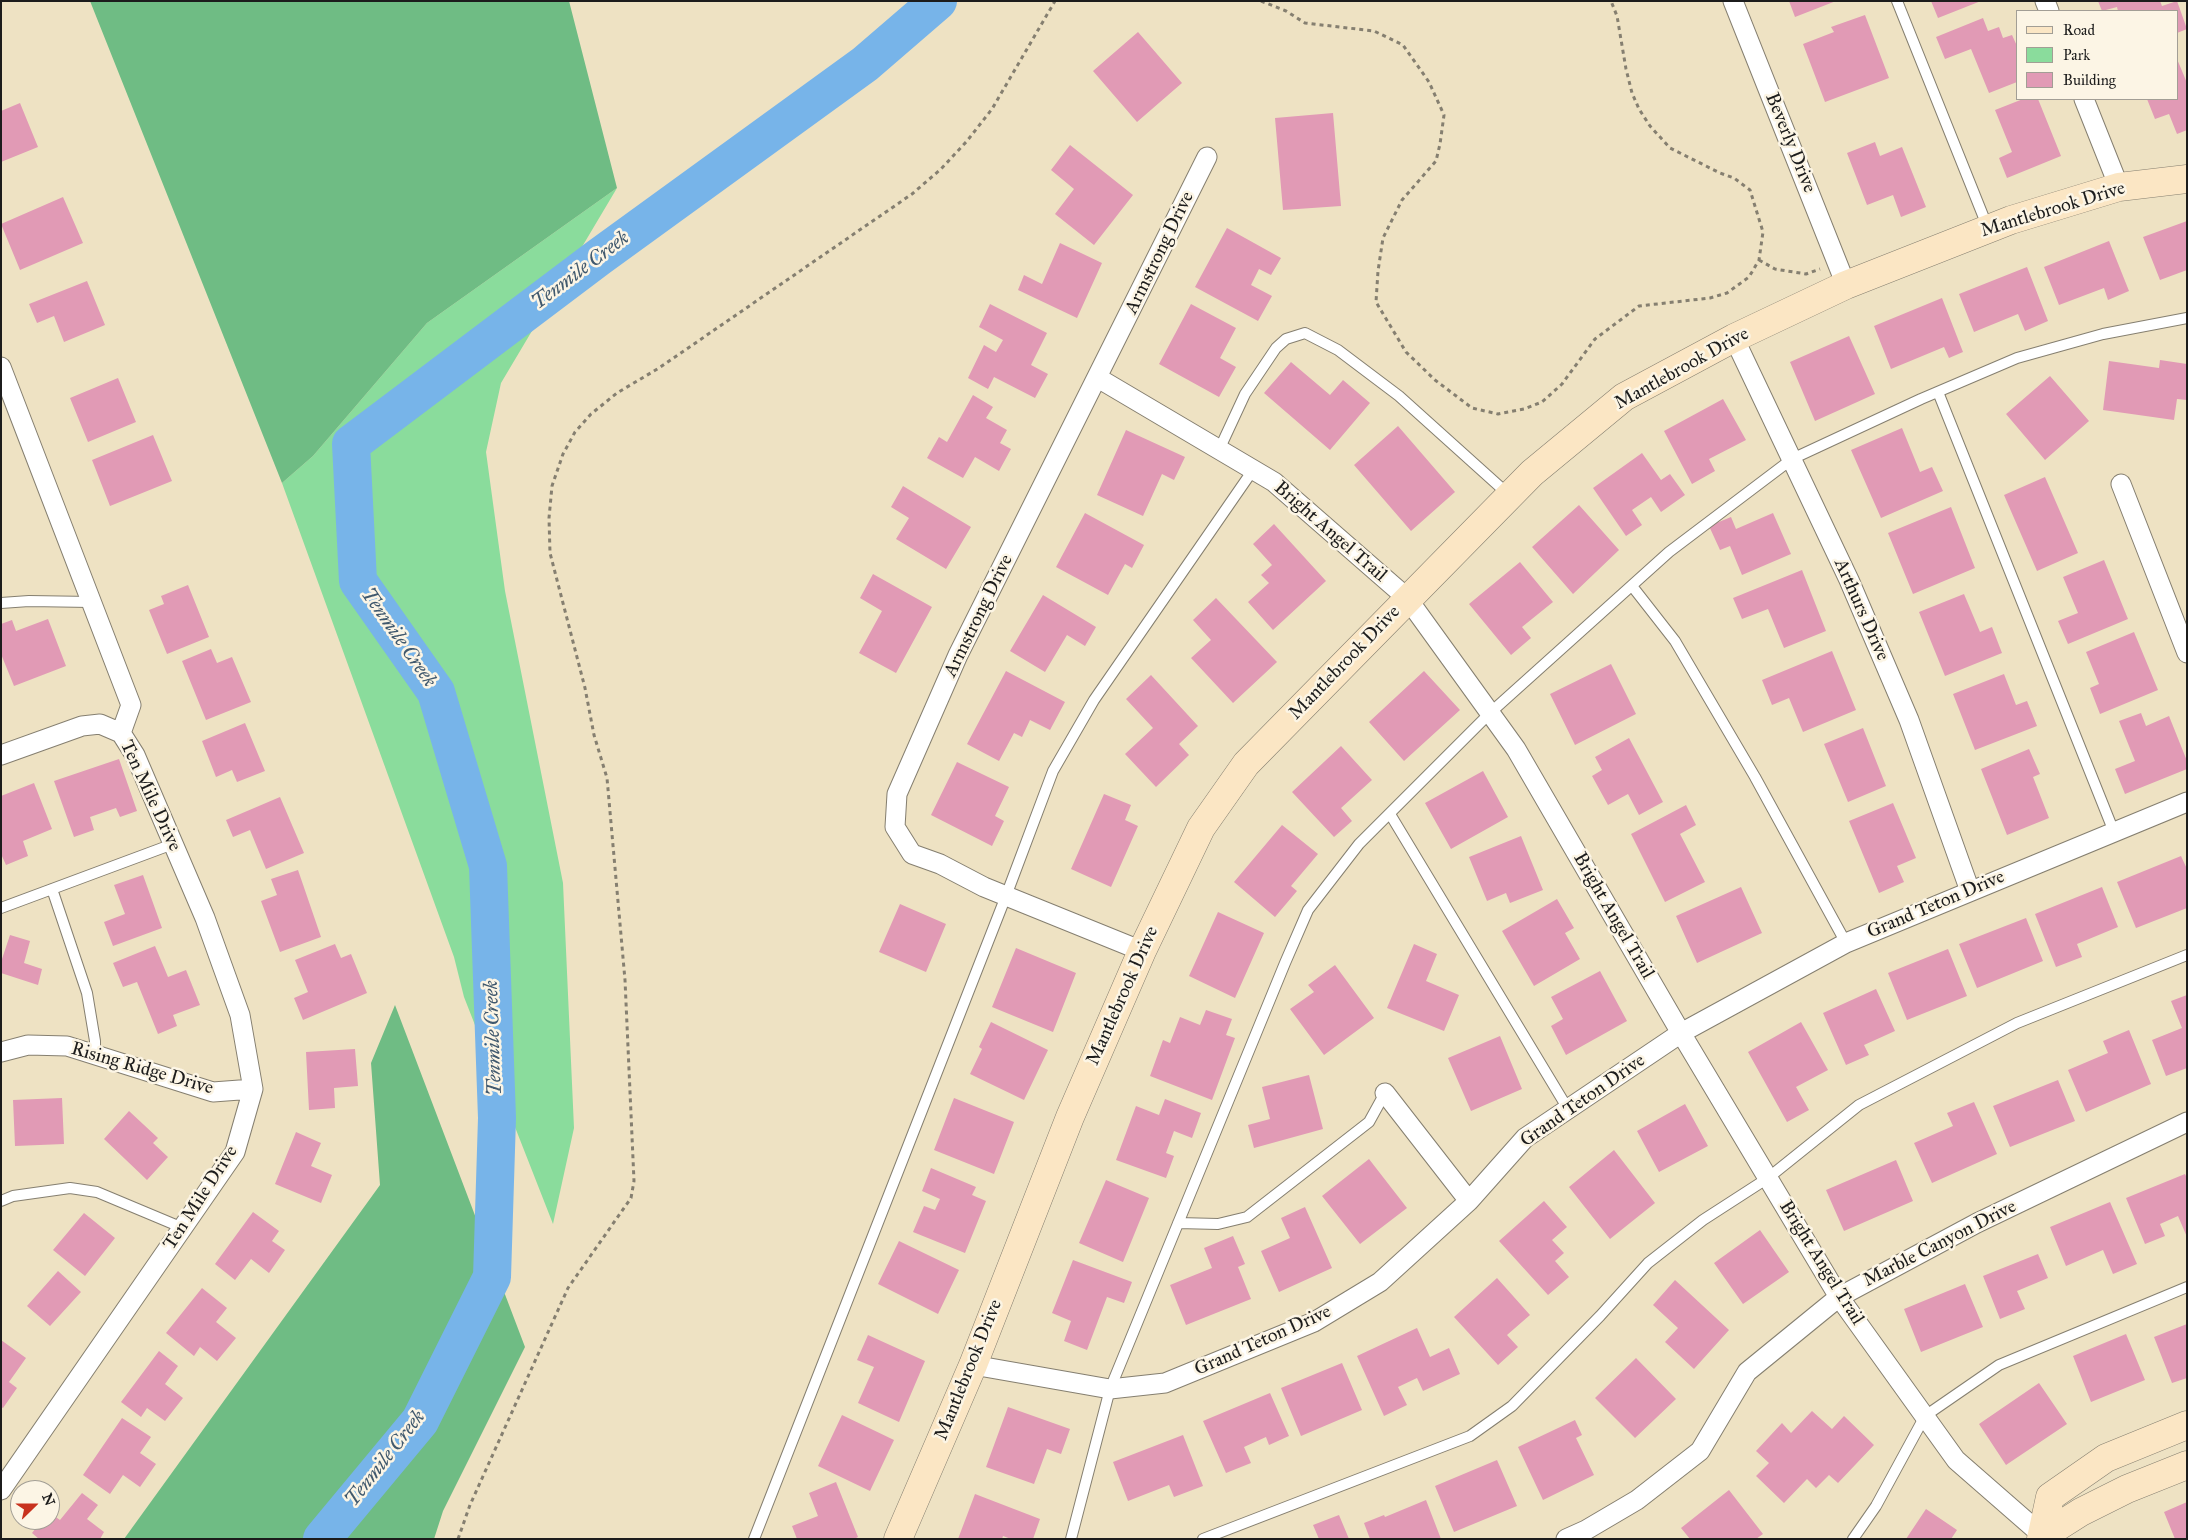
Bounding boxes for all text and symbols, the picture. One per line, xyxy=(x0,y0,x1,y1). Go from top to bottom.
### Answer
legend xyxy=(2016,10,2178,100)
text: Road xyxy=(2063,21,2095,39)
text: Park xyxy=(2063,46,2090,64)
text: Building xyxy=(2063,71,2116,89)
street label: Beverly Drive xyxy=(1760,90,1820,196)
street label: Mantlebrook Drive xyxy=(1978,177,2128,243)
street label: Armstrong Drive xyxy=(1121,188,1199,318)
water label: Tenmile Creek xyxy=(528,227,634,315)
street label: Mantlebrook Drive xyxy=(1611,323,1753,415)
street label: Bright Angel Trail xyxy=(1269,477,1391,587)
street label: Armstrong Drive xyxy=(940,551,1018,681)
street label: Arthurs Drive xyxy=(1828,555,1894,665)
water label: Tenmile Creek xyxy=(355,584,441,692)
street label: Mantlebrook Drive xyxy=(1285,601,1405,725)
street label: Ten Mile Drive xyxy=(114,737,186,855)
street label: Bright Angel Trail xyxy=(1568,849,1658,983)
street label: Grand Teton Drive xyxy=(1864,866,2008,944)
street label: Mantlebrook Drive xyxy=(1082,923,1164,1069)
water label: Tenmile Creek xyxy=(480,980,508,1096)
street label: Rising Ridge Drive xyxy=(68,1038,216,1100)
street label: Grand Teton Drive xyxy=(1516,1049,1650,1153)
street label: Ten Mile Drive xyxy=(159,1142,243,1254)
street label: Marble Canyon Drive xyxy=(1860,1196,2020,1292)
street label: Bright Angel Trail xyxy=(1774,1197,1868,1329)
street label: Mantlebrook Drive xyxy=(930,1296,1008,1444)
street label: Grand Teton Drive xyxy=(1191,1301,1335,1381)
water label: Tenmile Creek xyxy=(341,1406,431,1512)
north arrow xyxy=(10,1480,60,1530)
text: N xyxy=(38,1491,59,1508)

